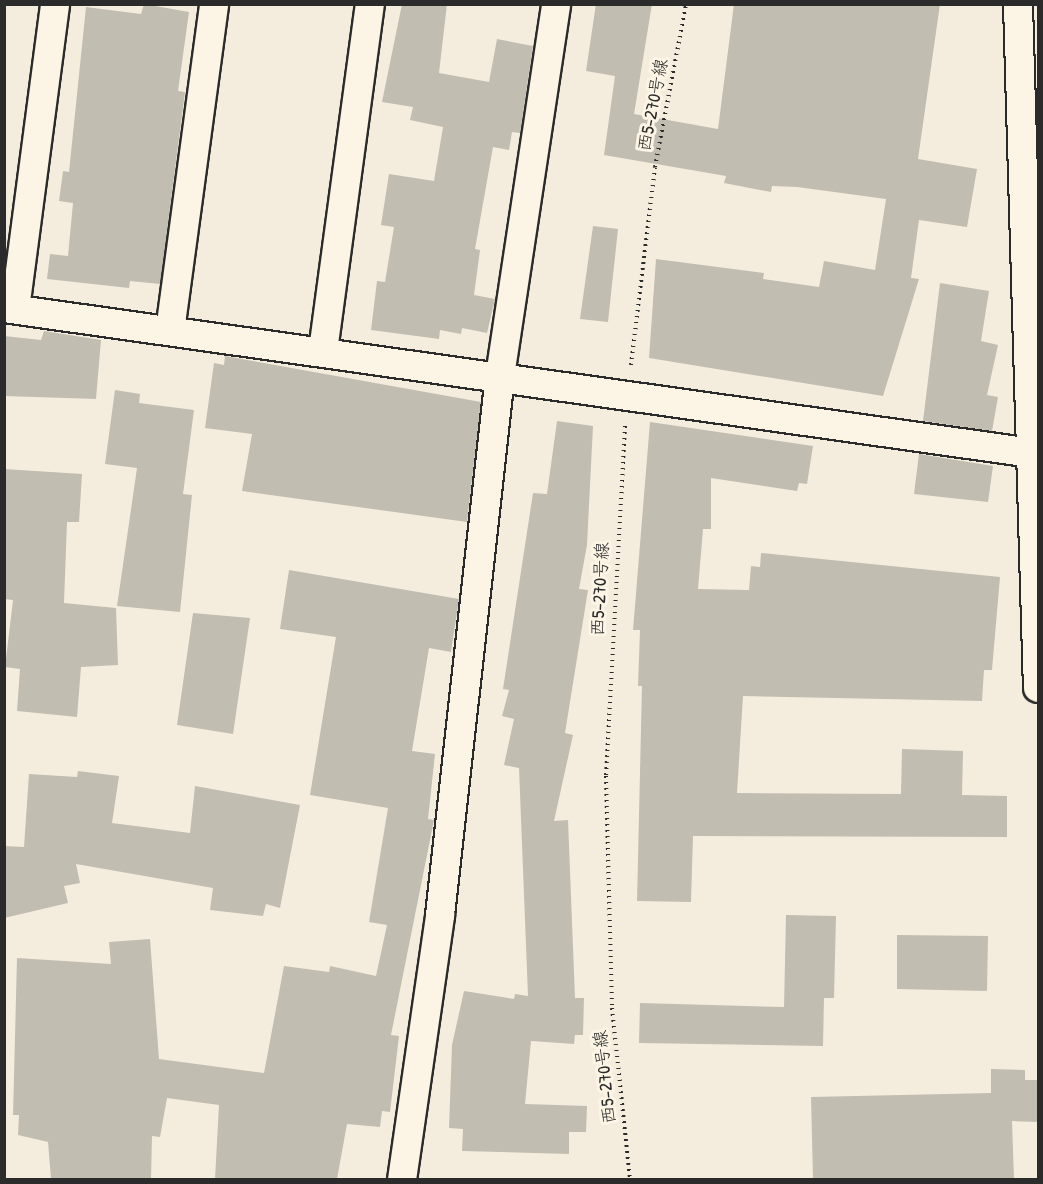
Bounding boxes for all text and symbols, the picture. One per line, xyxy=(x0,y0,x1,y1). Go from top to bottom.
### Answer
street label: 西5-270号線 xyxy=(633,57,673,153)
street label: 西5-270号線 xyxy=(587,541,613,637)
street label: 西5-270号線 xyxy=(589,1029,621,1125)

